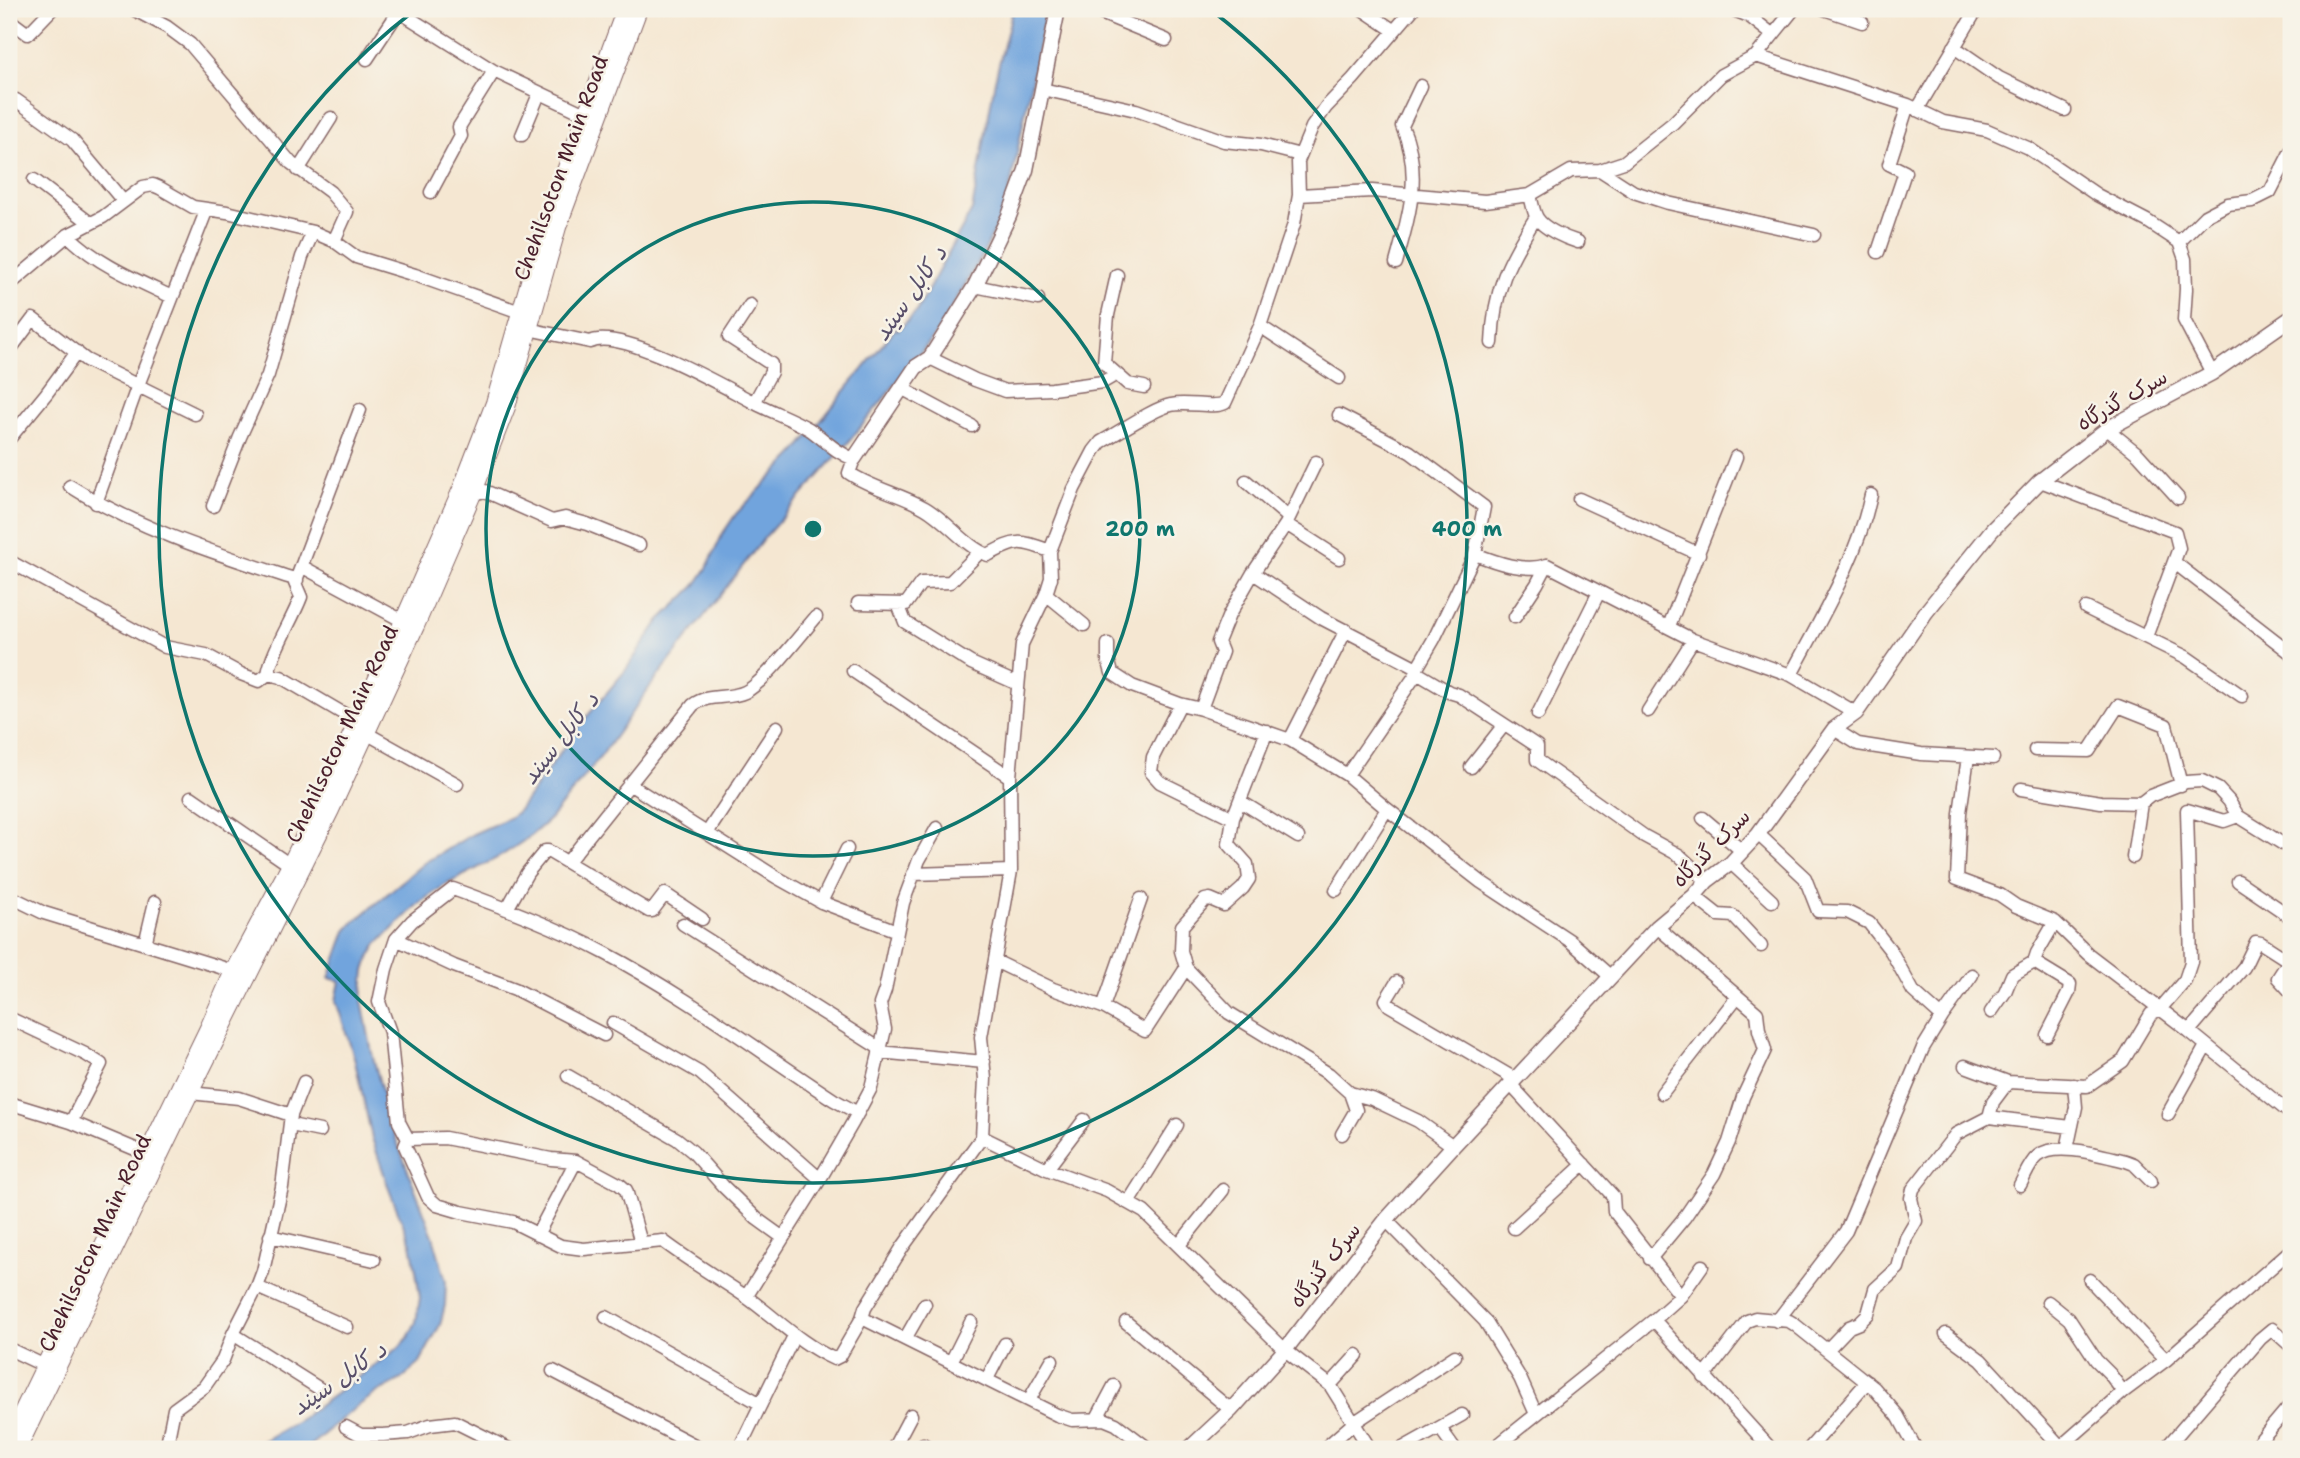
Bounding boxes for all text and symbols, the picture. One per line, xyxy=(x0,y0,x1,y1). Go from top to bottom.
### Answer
street label: Chehilsoton Main Road xyxy=(507,52,615,284)
water label: د کابل سيند xyxy=(866,240,954,346)
street label: سرک گذرگاه xyxy=(2071,363,2173,437)
text: 200 m xyxy=(1105,515,1175,543)
text: 400 m xyxy=(1432,515,1502,543)
centre of rings xyxy=(801,517,825,541)
street label: Chehilsoton Main Road xyxy=(279,620,405,848)
water label: د کابل سيند xyxy=(514,686,606,790)
street label: سرک گذرگاه xyxy=(1666,803,1756,893)
street label: Chehilsoton Main Road xyxy=(32,1129,158,1357)
street label: سرک گذرگاه xyxy=(1283,1217,1367,1313)
water label: د کابل سيند xyxy=(286,1334,392,1422)

